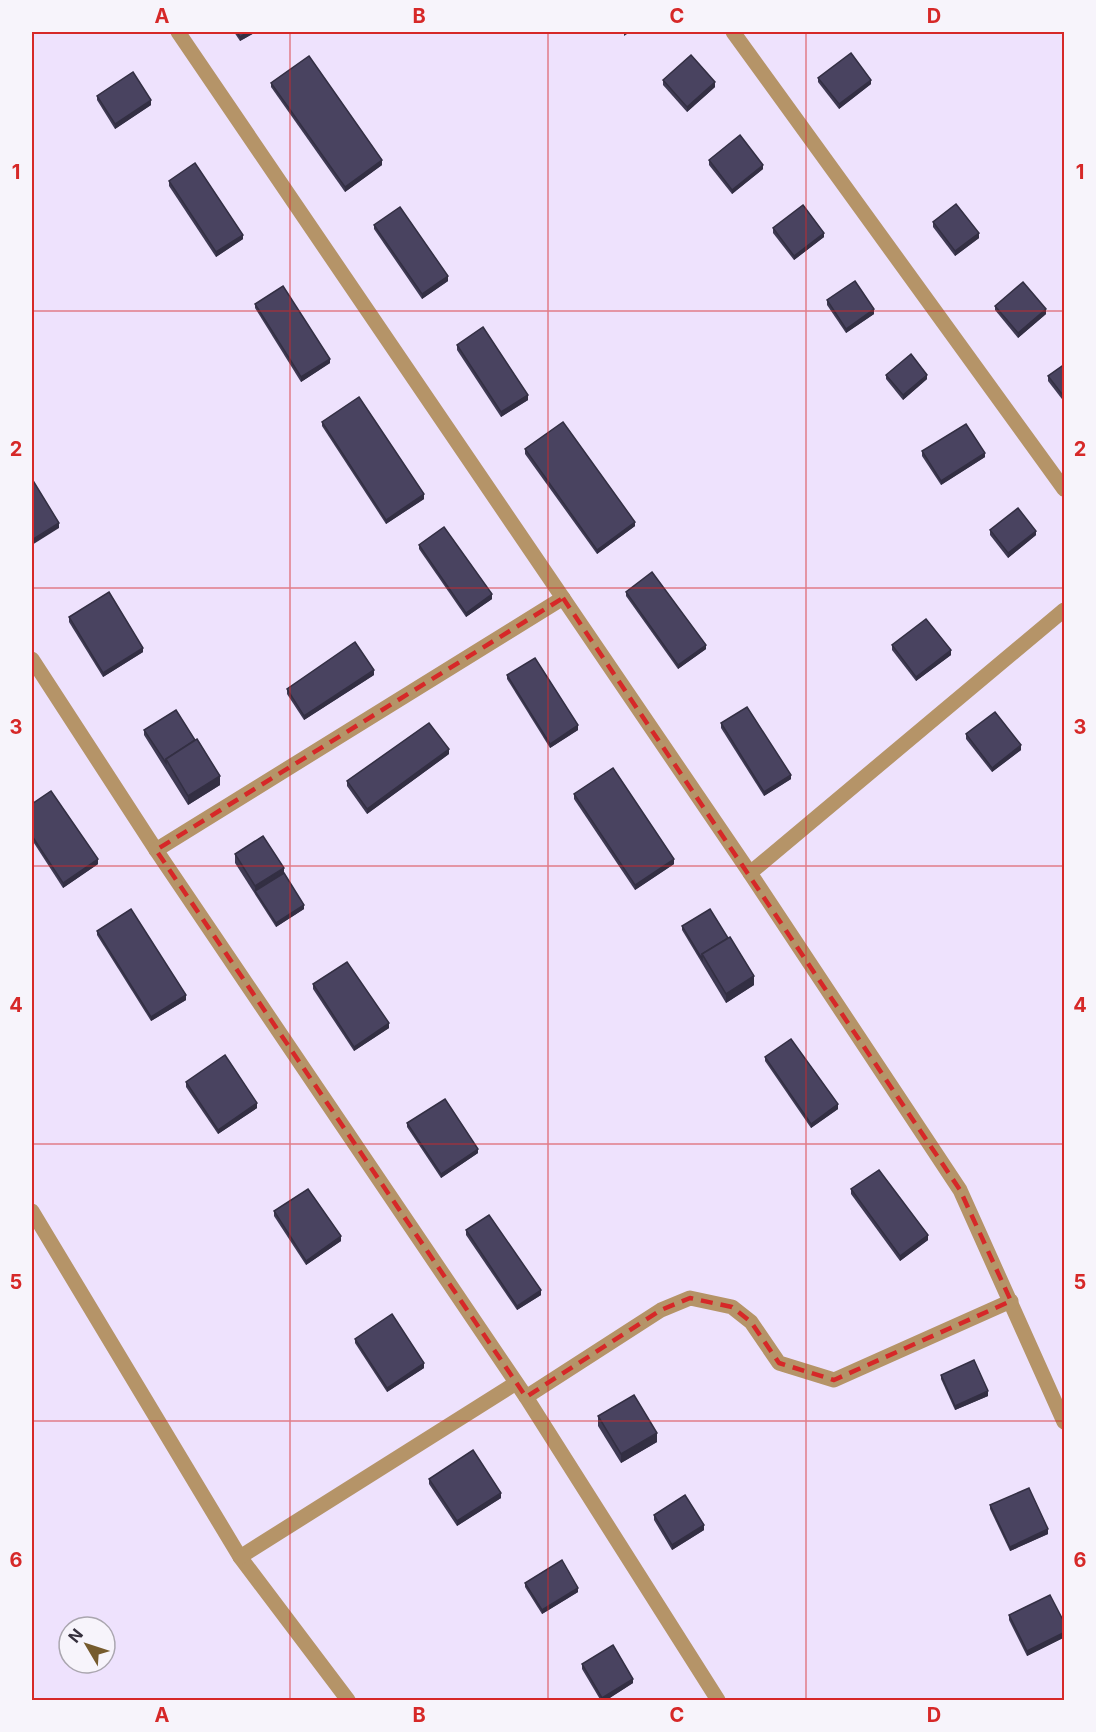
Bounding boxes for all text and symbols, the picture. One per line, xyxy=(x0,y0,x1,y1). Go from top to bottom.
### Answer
text: A xyxy=(155,4,170,28)
text: B xyxy=(412,4,426,28)
text: C xyxy=(670,4,684,28)
text: D xyxy=(927,4,941,28)
text: 1 xyxy=(12,160,20,184)
text: 1 xyxy=(1076,160,1084,184)
text: 2 xyxy=(10,437,22,461)
text: 2 xyxy=(1074,437,1086,461)
text: 3 xyxy=(10,715,22,739)
text: 3 xyxy=(1074,715,1086,739)
text: 4 xyxy=(9,993,23,1017)
text: 4 xyxy=(1073,993,1087,1017)
text: 5 xyxy=(10,1270,22,1294)
text: 5 xyxy=(1074,1270,1086,1294)
text: 6 xyxy=(10,1548,23,1572)
text: 6 xyxy=(1074,1548,1087,1572)
north arrow xyxy=(57,1615,117,1675)
text: N xyxy=(64,1625,87,1647)
text: A xyxy=(155,1703,170,1727)
text: B xyxy=(412,1703,426,1727)
text: C xyxy=(670,1703,684,1727)
text: D xyxy=(927,1703,941,1727)

